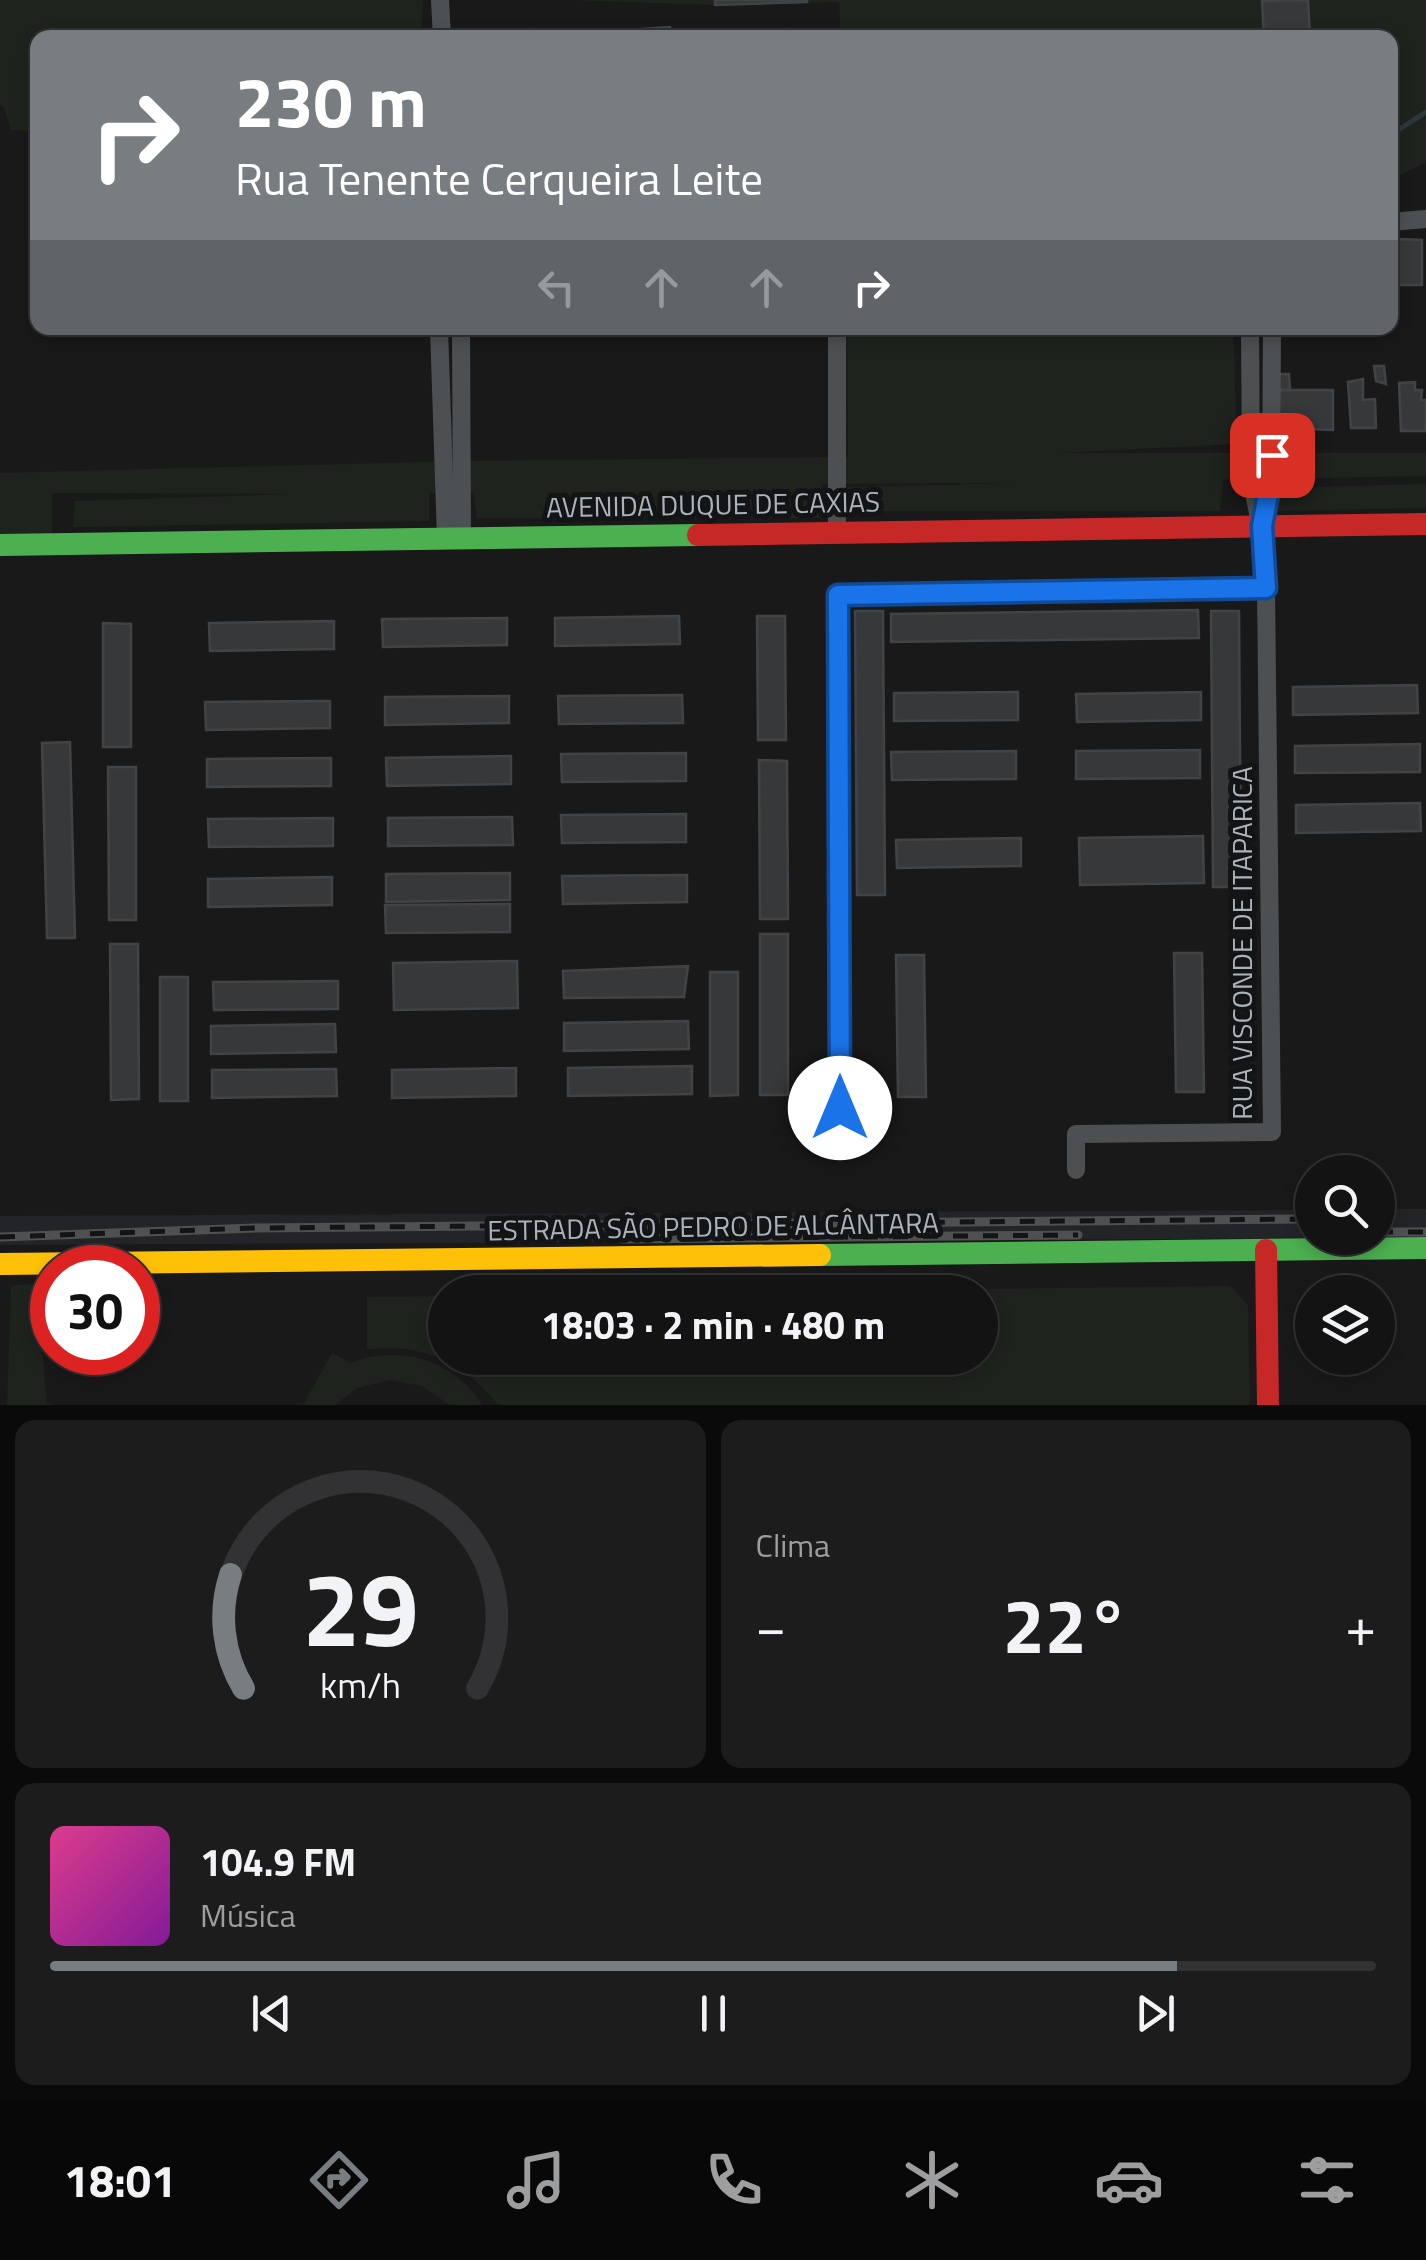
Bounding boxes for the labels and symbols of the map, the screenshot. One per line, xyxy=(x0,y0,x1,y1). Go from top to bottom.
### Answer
pin xyxy=(1230,413,1315,498)
street label: AVENIDA DUQUE DE CAXIAS xyxy=(546,480,880,528)
street label: RUA VISCONDE DE ITAPARICA xyxy=(1220,766,1263,1120)
position arrow xyxy=(788,1056,892,1160)
street label: ESTRADA SÃO PEDRO DE ALCÂNTARA xyxy=(487,1201,939,1251)
speed limit sign: 30 xyxy=(30,1245,160,1375)

